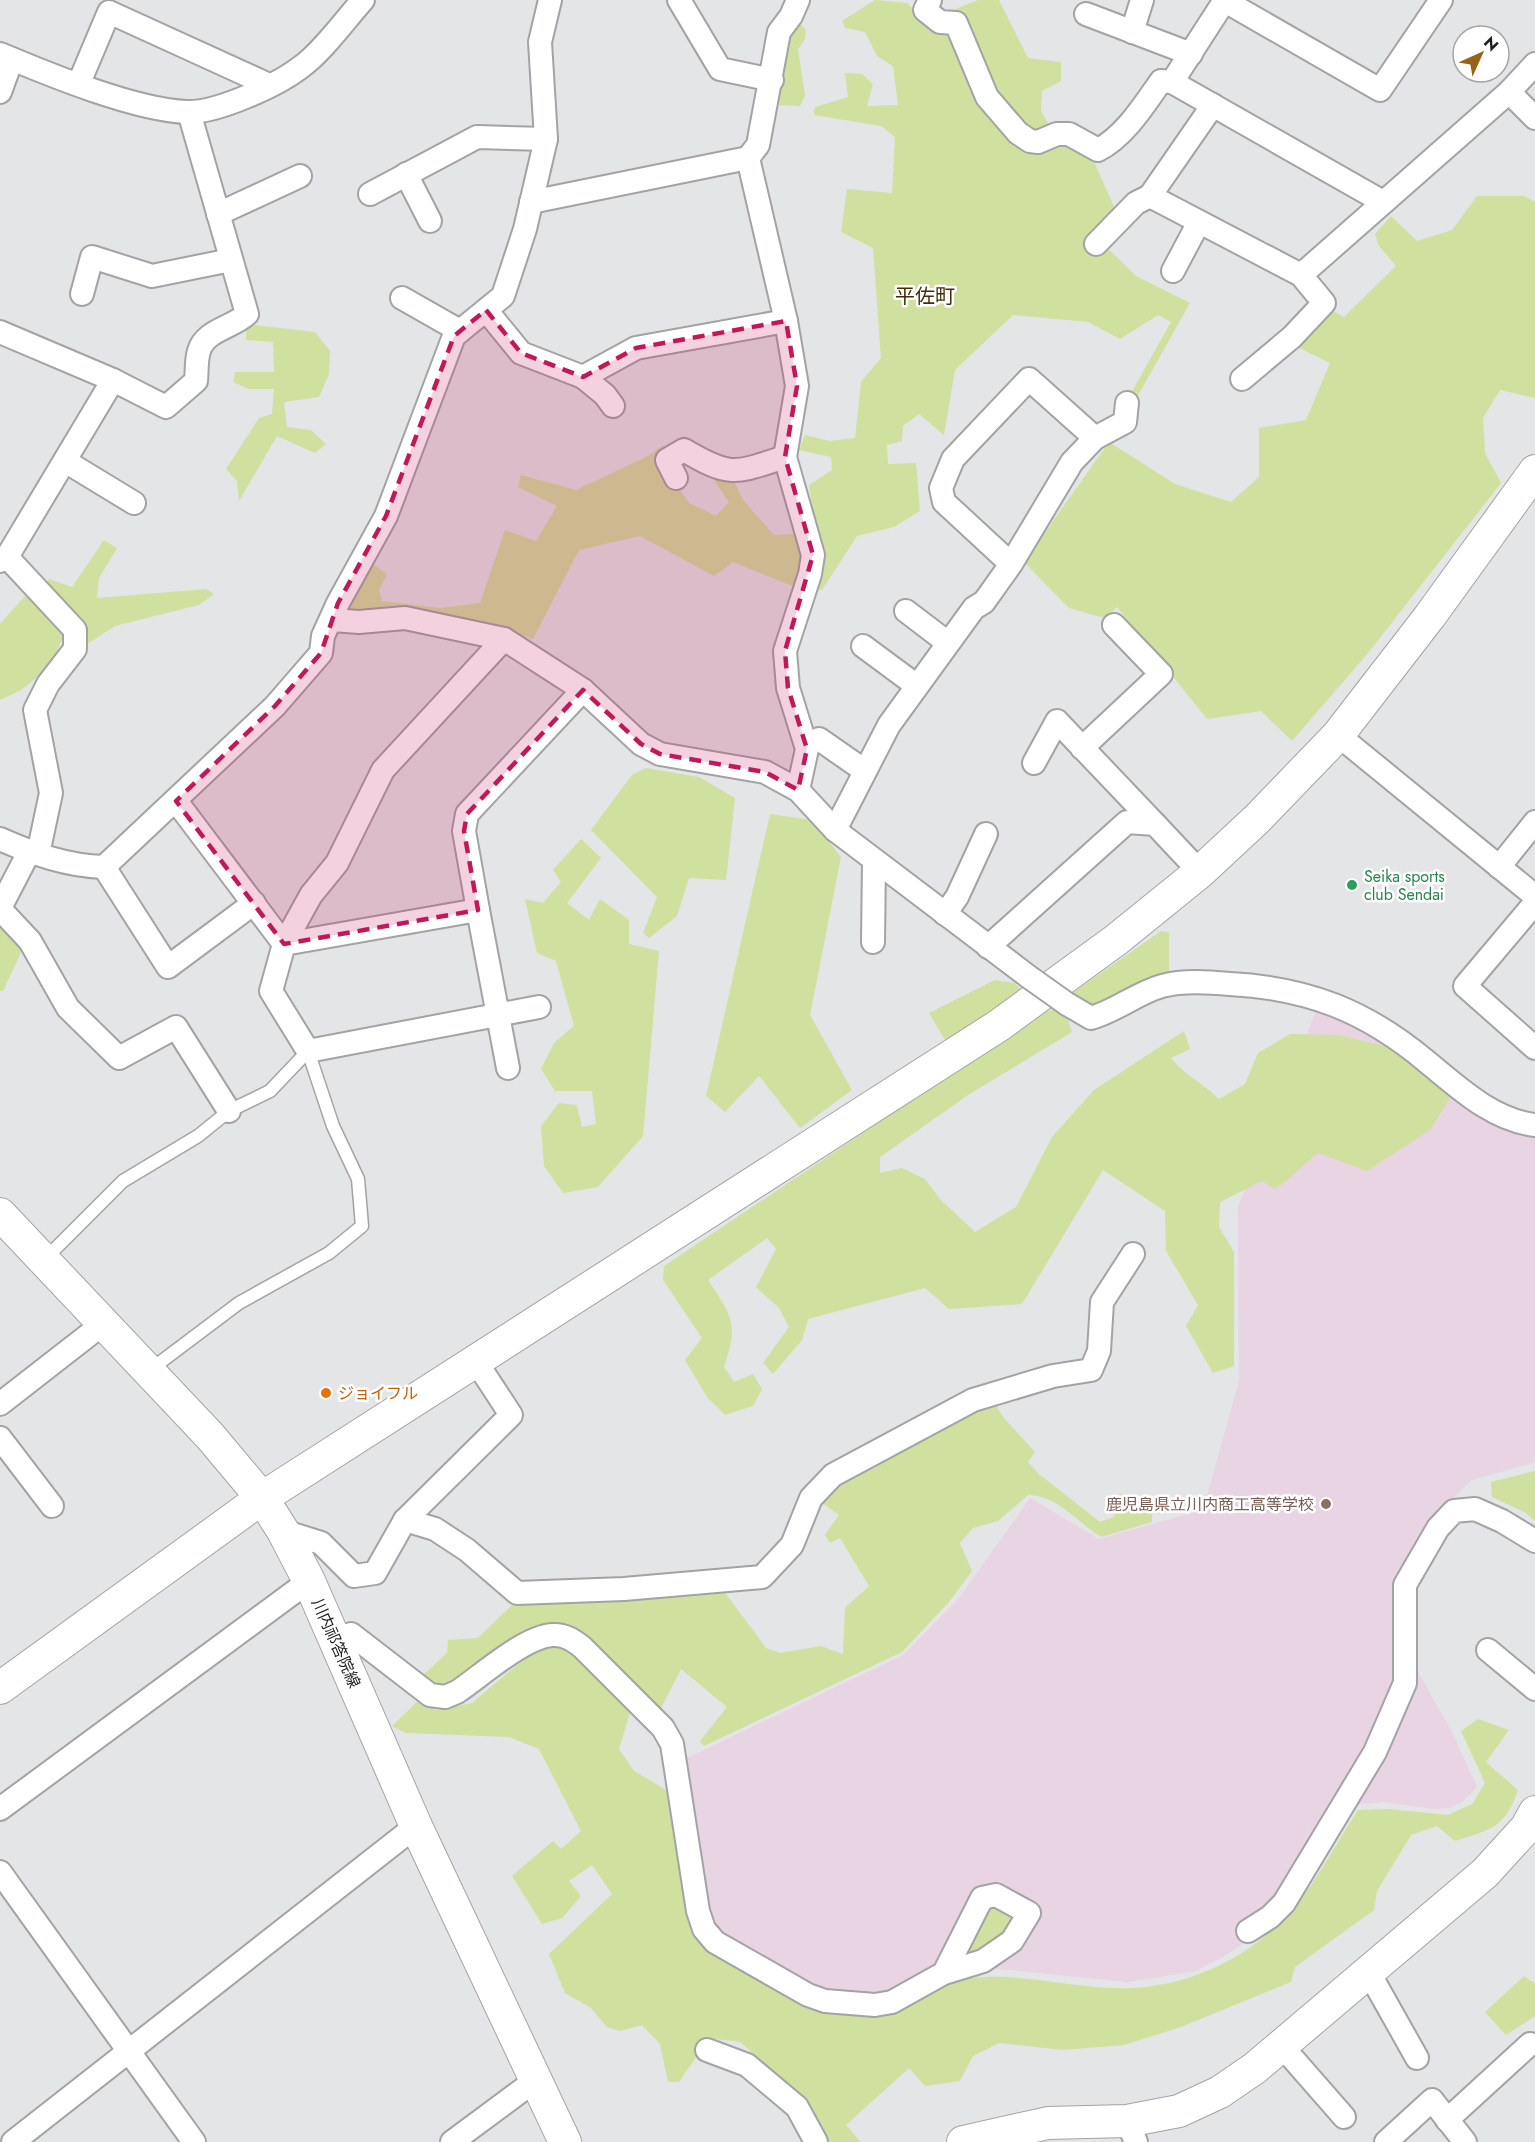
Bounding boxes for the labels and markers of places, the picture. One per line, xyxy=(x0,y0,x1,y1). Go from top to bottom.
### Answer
place label: Seika sports club Sendai xyxy=(1364,865,1445,906)
marker: Seika sports club Sendai xyxy=(1345,878,1359,892)
place label: ジョイフル xyxy=(338,1382,418,1405)
marker: ジョイフル xyxy=(319,1386,333,1400)
place label: 鹿児島県立川内商工高等学校 xyxy=(1106,1493,1314,1516)
marker: 鹿児島県立川内商工高等学校 xyxy=(1319,1497,1333,1511)

